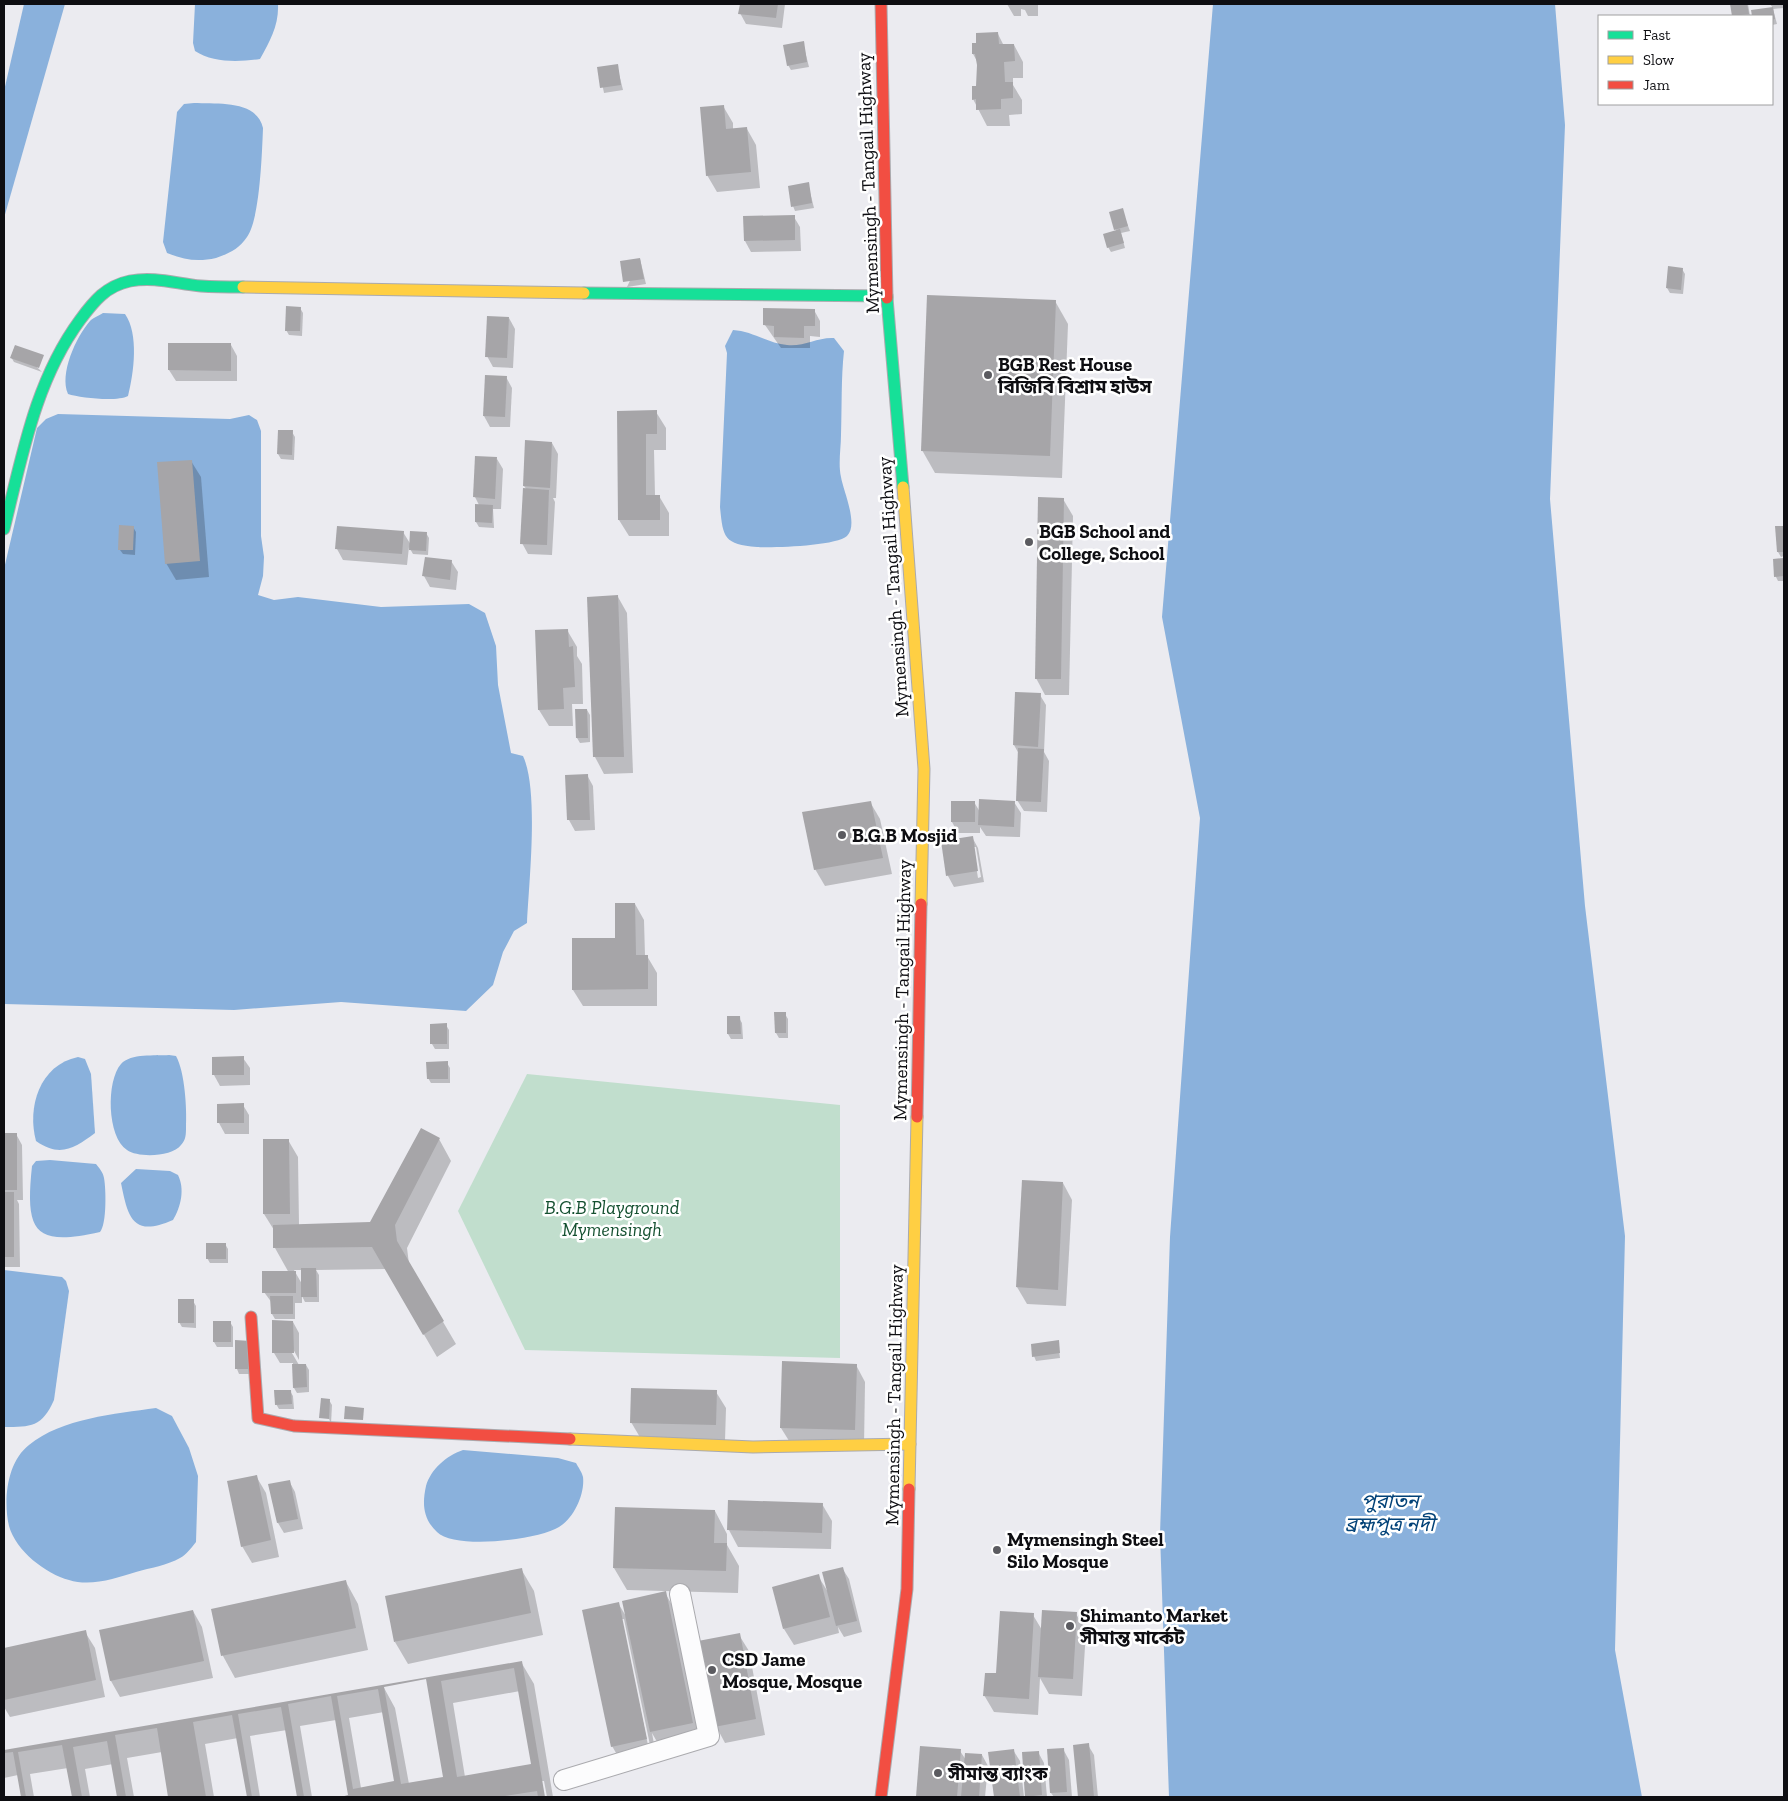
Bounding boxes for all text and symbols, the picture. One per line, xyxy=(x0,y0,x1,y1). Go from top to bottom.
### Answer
legend xyxy=(1598,15,1773,105)
text: Fast xyxy=(1643,26,1671,44)
text: Slow xyxy=(1643,51,1675,69)
street label: Mymensingh - Tangail Highway xyxy=(852,52,884,314)
text: Jam xyxy=(1643,76,1670,94)
place label: BGB Rest House বিজিবি বিশ্রাম হাউস xyxy=(997,353,1153,398)
marker: BGB Rest House বিজিবি বিশ্রাম হাউস xyxy=(982,369,994,381)
street label: Mymensingh - Tangail Highway xyxy=(872,456,914,718)
place label: BGB School and College, School xyxy=(1039,520,1170,565)
marker: BGB School and College, School xyxy=(1023,536,1035,548)
place label: B.G.B Mosjid xyxy=(852,824,958,847)
marker: B.G.B Mosjid xyxy=(836,829,848,841)
street label: Mymensingh - Tangail Highway xyxy=(888,859,916,1121)
park label: B.G.B Playground Mymensingh xyxy=(545,1196,680,1241)
street label: Mymensingh - Tangail Highway xyxy=(880,1264,908,1526)
water label: পুরাতন ব্রহ্মপুত্র নদী xyxy=(1345,1489,1438,1536)
place label: Mymensingh Steel Silo Mosque xyxy=(1007,1528,1164,1573)
marker: Mymensingh Steel Silo Mosque xyxy=(991,1544,1003,1556)
place label: Shimanto Market সীমান্ত মার্কেট xyxy=(1079,1604,1228,1649)
marker: Shimanto Market সীমান্ত মার্কেট xyxy=(1064,1620,1076,1632)
place label: CSD Jame Mosque, Mosque xyxy=(722,1648,862,1693)
marker: CSD Jame Mosque, Mosque xyxy=(706,1664,718,1676)
place label: সীমান্ত ব্যাংক xyxy=(947,1762,1048,1785)
marker: সীমান্ত ব্যাংক xyxy=(932,1767,944,1779)

